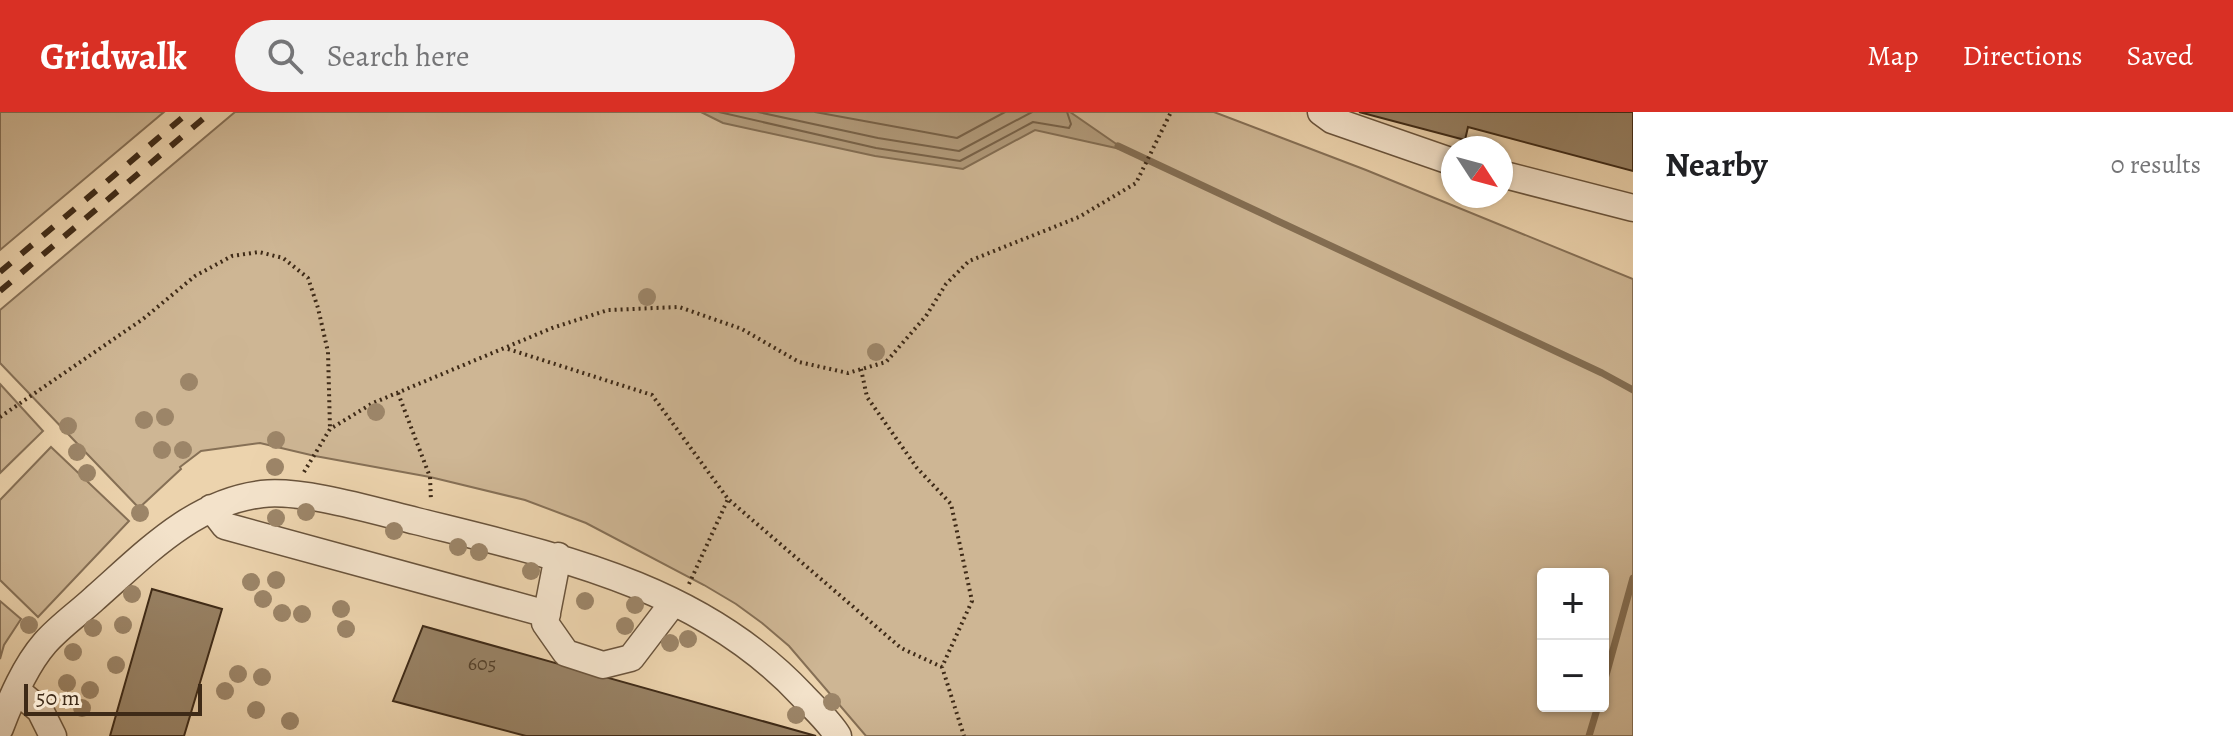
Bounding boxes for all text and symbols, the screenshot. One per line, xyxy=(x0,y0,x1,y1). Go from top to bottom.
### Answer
search box xyxy=(235,20,795,92)
text: Gridwalk xyxy=(40,30,187,82)
icon: search xyxy=(263,34,307,78)
text: Search here xyxy=(327,36,469,76)
text: Map xyxy=(1867,37,1918,75)
text: Directions xyxy=(1962,37,2083,75)
text: Saved xyxy=(2127,37,2193,75)
north arrow xyxy=(1441,136,1513,208)
text: Nearby xyxy=(1665,141,1768,188)
text: 0 results xyxy=(2111,147,2201,182)
map controls xyxy=(1537,568,1609,712)
button: + xyxy=(1537,568,1609,640)
button: − xyxy=(1537,640,1609,712)
house number: 605 xyxy=(468,650,496,677)
scale bar xyxy=(24,680,202,716)
text: 50 m xyxy=(36,683,80,713)

